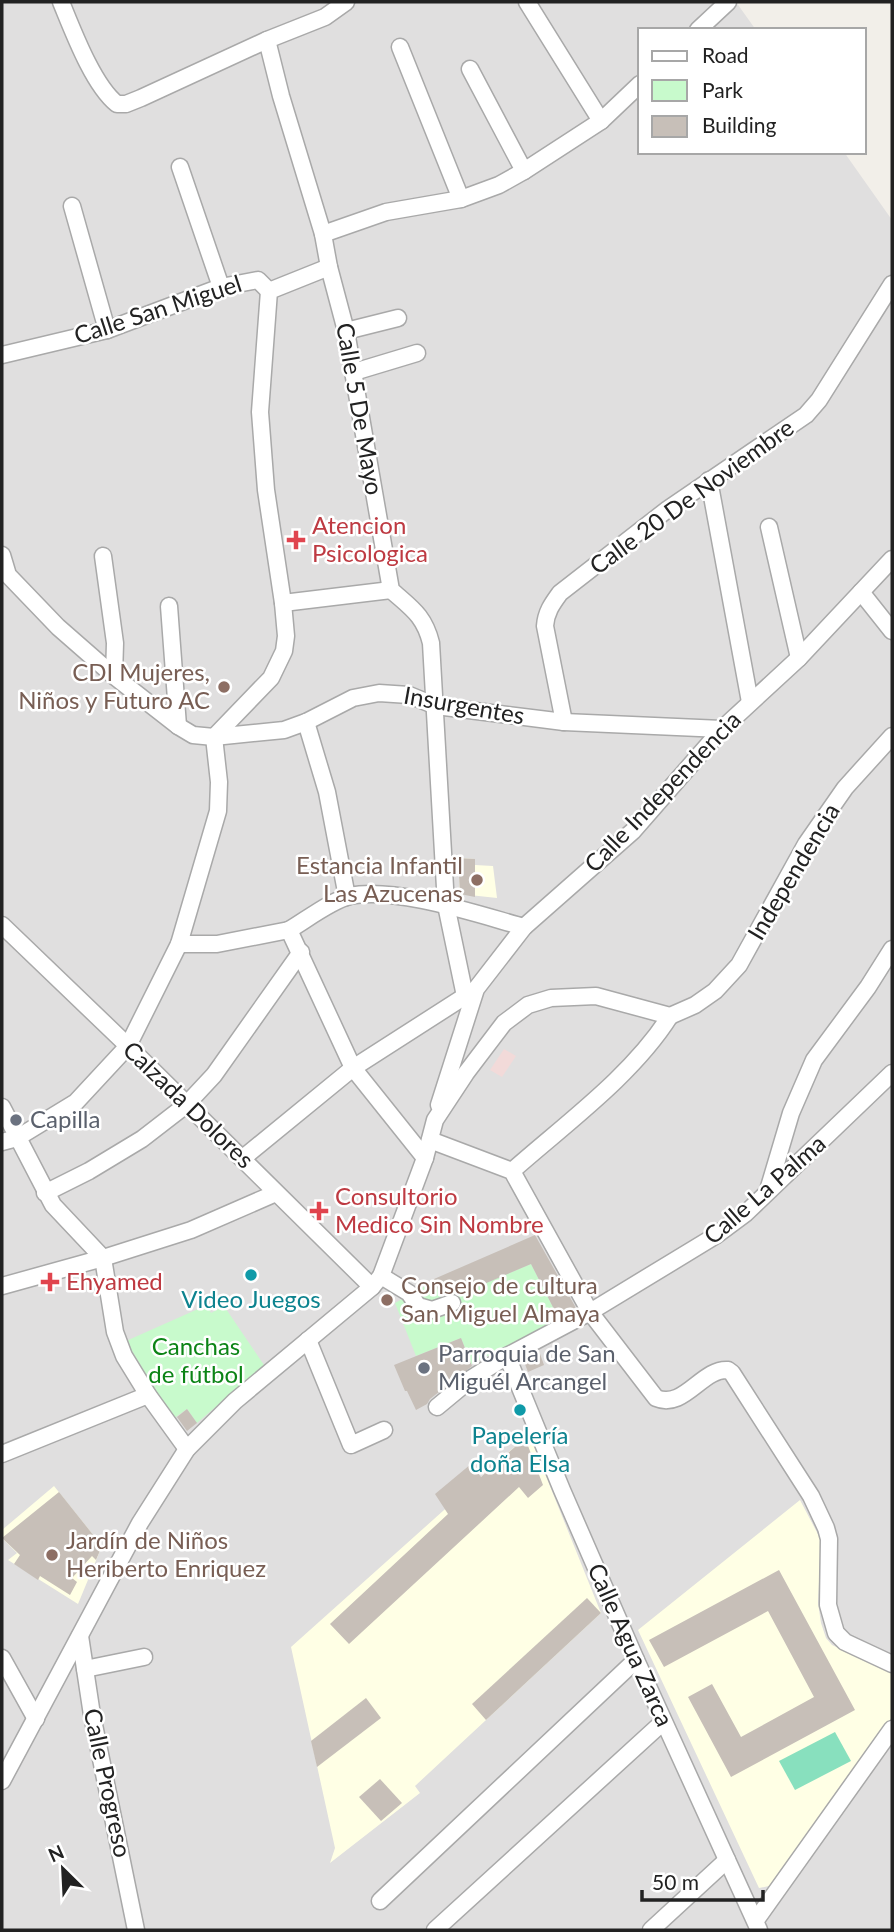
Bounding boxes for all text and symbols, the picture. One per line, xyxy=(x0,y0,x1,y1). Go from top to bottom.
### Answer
legend xyxy=(638,28,866,154)
text: Road xyxy=(702,42,749,67)
text: Park xyxy=(702,77,743,102)
text: Building xyxy=(702,112,777,137)
street label: Calle San Miguel xyxy=(70,268,245,349)
street label: Calle 5 De Mayo xyxy=(331,320,390,497)
street label: Calle 20 De Noviembre xyxy=(583,412,799,580)
place label: Atencion Psicologica xyxy=(312,510,428,567)
marker: Atencion Psicologica xyxy=(286,530,306,550)
place label: CDI Mujeres, Niños y Futuro AC xyxy=(18,657,210,714)
marker: CDI Mujeres, Niños y Futuro AC xyxy=(216,679,232,695)
street label: Insurgentes xyxy=(402,680,527,729)
street label: Calle Independencia xyxy=(578,705,746,877)
street label: Independencia xyxy=(741,798,845,945)
place label: Estancia Infantil Las Azucenas xyxy=(296,850,463,907)
marker: Estancia Infantil Las Azucenas xyxy=(469,872,485,888)
street label: Calzada Dolores xyxy=(118,1034,260,1173)
place label: Capilla xyxy=(30,1104,100,1133)
marker: Capilla xyxy=(8,1112,24,1128)
street label: Calle La Palma xyxy=(697,1128,831,1250)
place label: Consultorio Medico Sin Nombre xyxy=(335,1181,544,1238)
marker: Consultorio Medico Sin Nombre xyxy=(309,1201,329,1221)
place label: Ehyamed xyxy=(66,1266,163,1295)
marker: Video Juegos xyxy=(243,1267,259,1283)
place label: Consejo de cultura San Miguel Almaya xyxy=(401,1270,600,1327)
marker: Ehyamed xyxy=(40,1272,60,1292)
place label: Video Juegos xyxy=(181,1284,321,1313)
marker: Consejo de cultura San Miguel Almaya xyxy=(379,1292,395,1308)
park label: Canchas de fútbol xyxy=(148,1331,244,1388)
place label: Parroquia de San Miguél Arcangel xyxy=(438,1338,616,1395)
marker: Parroquia de San Miguél Arcangel xyxy=(416,1360,432,1376)
marker: Papelería doña Elsa xyxy=(512,1402,528,1418)
place label: Papelería doña Elsa xyxy=(470,1420,570,1477)
place label: Jardín de Niños Heriberto Enriquez xyxy=(66,1525,266,1582)
marker: Jardín de Niños Heriberto Enriquez xyxy=(44,1547,60,1563)
street label: Calle Agua Zarca xyxy=(582,1558,680,1730)
street label: Calle Progreso xyxy=(79,1706,138,1860)
north arrow xyxy=(28,1834,98,1904)
text: N xyxy=(45,1840,67,1866)
scale bar xyxy=(642,1858,763,1902)
text: 50 m xyxy=(652,1869,699,1894)

